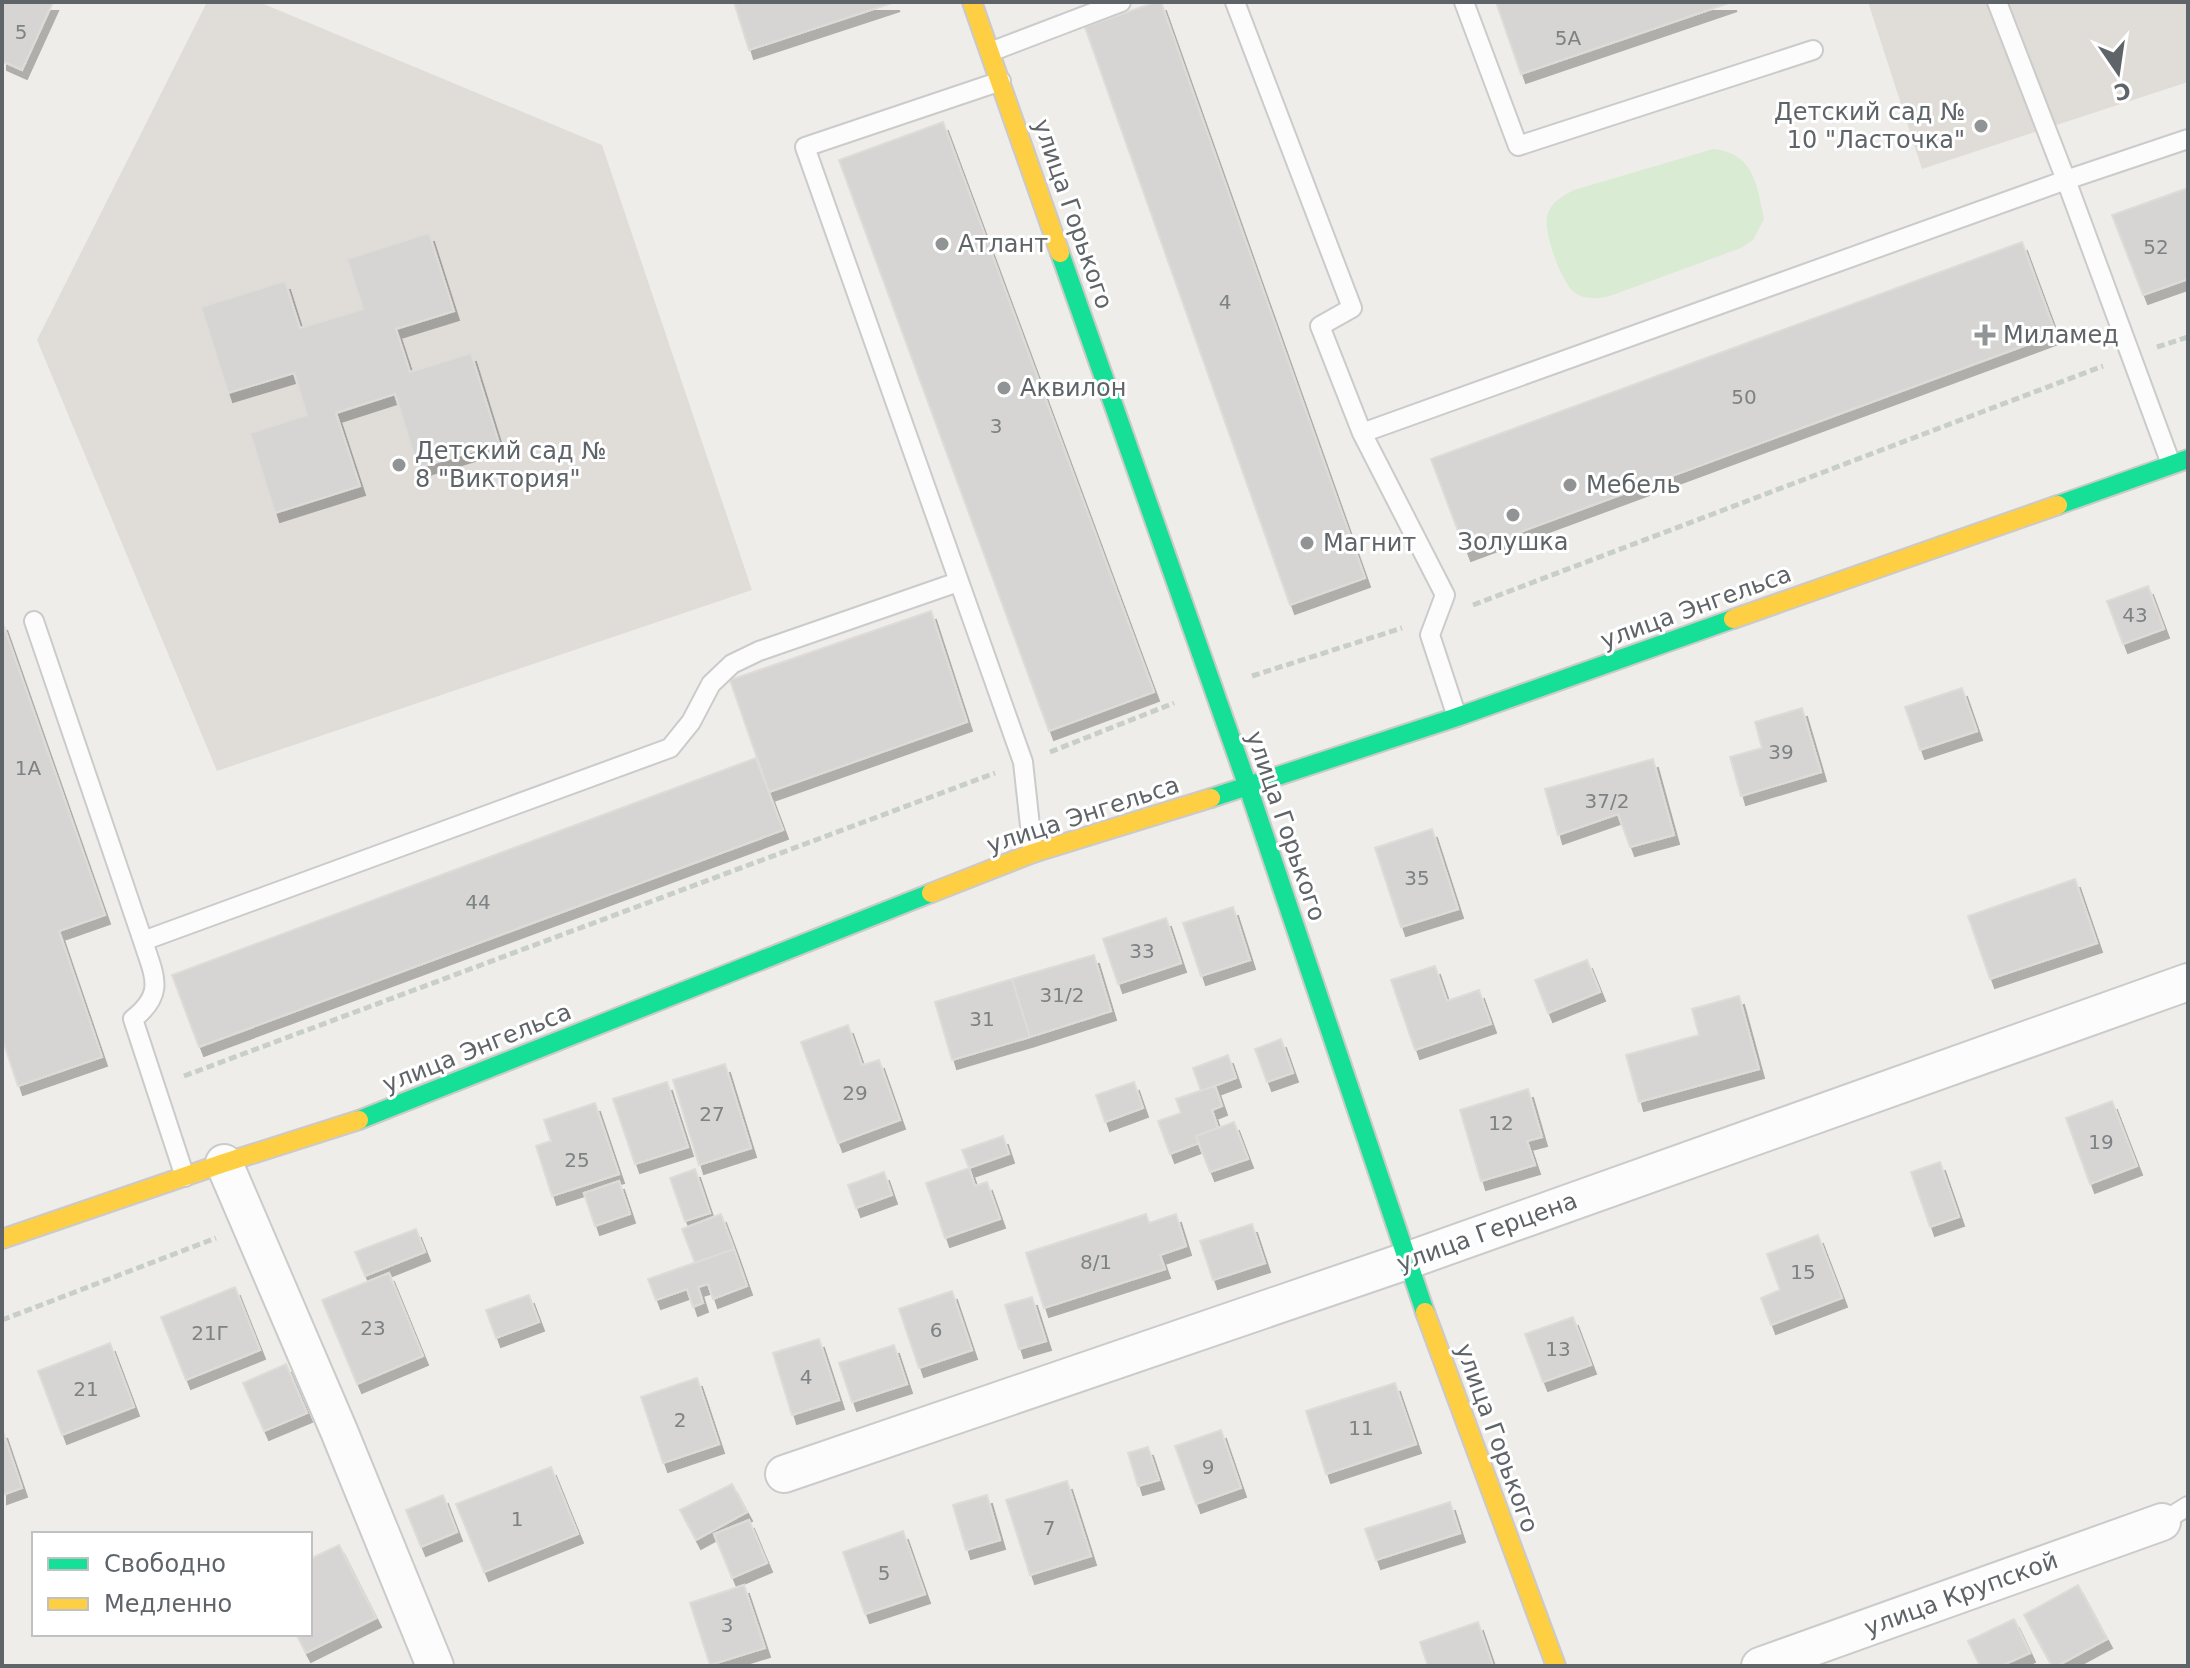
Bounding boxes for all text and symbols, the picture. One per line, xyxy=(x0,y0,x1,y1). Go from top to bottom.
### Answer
house number: 5 xyxy=(15,20,27,44)
house number: 5А xyxy=(1555,26,1582,50)
north arrow xyxy=(2078,32,2158,112)
text: С xyxy=(2112,77,2133,105)
place label: Детский сад № 10 "Ласточка" xyxy=(1774,98,1965,154)
street label: улица Горького xyxy=(1027,115,1119,313)
marker: Детский сад № 10 "Ласточка" xyxy=(1972,117,1990,135)
place label: Атлант xyxy=(958,230,1048,258)
marker: Атлант xyxy=(933,235,951,253)
house number: 52 xyxy=(2143,235,2169,259)
house number: 4 xyxy=(1219,290,1231,314)
place label: Миламед xyxy=(2003,321,2119,349)
marker: Миламед xyxy=(1974,324,1996,346)
place label: Аквилон xyxy=(1020,374,1126,402)
marker: Аквилон xyxy=(995,379,1013,397)
house number: 50 xyxy=(1731,385,1757,409)
house number: 3 xyxy=(990,414,1002,438)
place label: Детский сад № 8 "Виктория" xyxy=(415,437,606,493)
marker: Детский сад № 8 "Виктория" xyxy=(390,456,408,474)
place label: Мебель xyxy=(1586,471,1681,499)
marker: Мебель xyxy=(1561,476,1579,494)
marker: Золушка xyxy=(1504,506,1522,524)
place label: Золушка xyxy=(1458,528,1568,556)
place label: Магнит xyxy=(1323,529,1416,557)
marker: Магнит xyxy=(1298,534,1316,552)
street label: улица Энгельса xyxy=(1597,559,1795,655)
house number: 43 xyxy=(2122,603,2148,627)
street label: улица Горького xyxy=(1240,727,1332,925)
house number: 39 xyxy=(1768,740,1794,764)
house number: 1А xyxy=(15,756,42,780)
street label: улица Энгельса xyxy=(983,771,1183,859)
house number: 37/2 xyxy=(1585,789,1629,813)
house number: 35 xyxy=(1404,866,1430,890)
house number: 44 xyxy=(465,890,491,914)
house number: 33 xyxy=(1129,939,1155,963)
house number: 31/2 xyxy=(1040,983,1084,1007)
street label: улица Энгельса xyxy=(379,997,575,1099)
house number: 31 xyxy=(969,1007,995,1031)
house number: 29 xyxy=(842,1081,868,1105)
house number: 27 xyxy=(699,1102,725,1126)
house number: 12 xyxy=(1488,1111,1514,1135)
house number: 19 xyxy=(2088,1130,2114,1154)
house number: 25 xyxy=(564,1148,590,1172)
street label: улица Герцена xyxy=(1393,1186,1581,1278)
house number: 8/1 xyxy=(1080,1250,1112,1274)
house number: 15 xyxy=(1790,1260,1816,1284)
house number: 23 xyxy=(360,1316,386,1340)
house number: 6 xyxy=(930,1318,942,1342)
house number: 21Г xyxy=(191,1321,229,1345)
house number: 13 xyxy=(1545,1337,1571,1361)
street label: улица Горького xyxy=(1450,1340,1544,1536)
house number: 4 xyxy=(800,1365,812,1389)
house number: 21 xyxy=(73,1377,99,1401)
house number: 2 xyxy=(674,1408,686,1432)
house number: 11 xyxy=(1348,1416,1374,1440)
house number: 9 xyxy=(1202,1455,1214,1479)
house number: 1 xyxy=(511,1507,523,1531)
house number: 7 xyxy=(1043,1516,1055,1540)
legend xyxy=(32,1532,312,1636)
street label: улица Крупской xyxy=(1860,1546,2062,1642)
text: Свободно xyxy=(104,1550,226,1578)
house number: 5 xyxy=(878,1561,890,1585)
text: Медленно xyxy=(104,1590,232,1618)
house number: 3 xyxy=(721,1613,733,1637)

